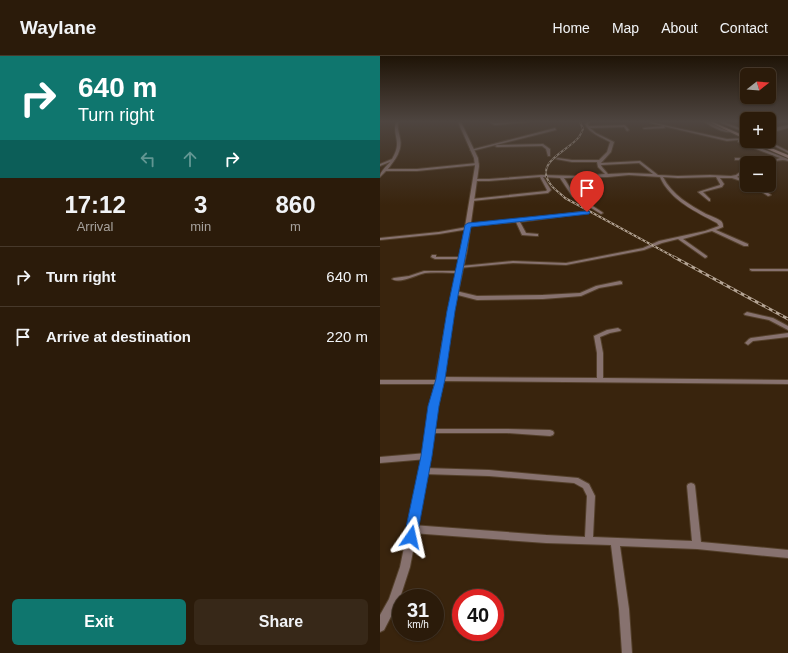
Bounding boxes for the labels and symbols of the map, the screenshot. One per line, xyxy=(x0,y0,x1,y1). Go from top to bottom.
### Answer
north arrow xyxy=(740,68,776,104)
pin xyxy=(570,171,604,212)
position arrow xyxy=(390,516,432,558)
speed limit sign: 40 xyxy=(452,589,504,641)

